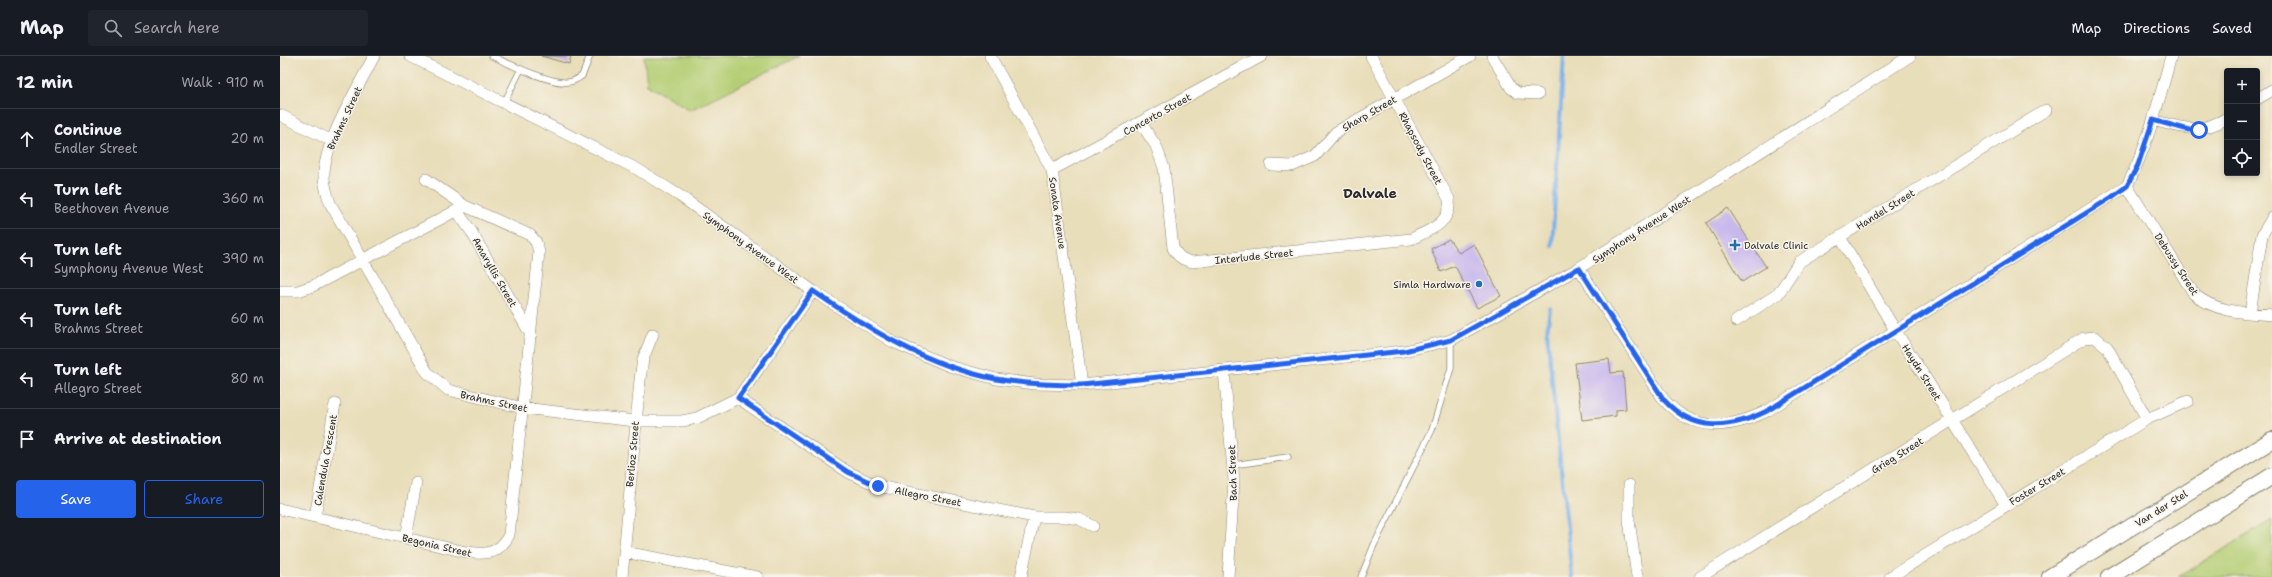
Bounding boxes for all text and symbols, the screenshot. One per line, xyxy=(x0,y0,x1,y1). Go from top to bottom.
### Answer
search box xyxy=(88,10,368,46)
text: Map xyxy=(20,15,64,40)
icon: search xyxy=(102,17,124,39)
text: Search here xyxy=(134,18,220,38)
text: Map xyxy=(2072,19,2102,37)
text: Directions xyxy=(2124,19,2190,37)
text: Saved xyxy=(2212,19,2252,37)
map controls xyxy=(2224,68,2260,176)
button: + xyxy=(2224,68,2260,104)
text: 12 min xyxy=(16,71,73,93)
text: Walk · 910 m xyxy=(182,74,264,91)
street label: Brahms Street xyxy=(324,84,365,152)
street label: Concerto Street xyxy=(1121,90,1193,138)
street label: Sharp Street xyxy=(1340,93,1399,134)
button: − xyxy=(2224,104,2260,140)
street label: Rhapsody Street xyxy=(1396,110,1445,187)
text: Continue xyxy=(54,120,122,140)
route start xyxy=(2190,121,2208,139)
icon: ahead xyxy=(16,128,38,150)
text: 20 m xyxy=(231,130,264,147)
text: Endler Street xyxy=(54,140,138,157)
button: locate xyxy=(2224,140,2260,176)
street label: Sonata Avenue xyxy=(1046,176,1069,250)
text: Turn left xyxy=(54,180,122,200)
district label: Dalvale xyxy=(1343,184,1397,202)
street label: Handel Street xyxy=(1853,186,1917,233)
icon: left xyxy=(16,188,38,210)
text: 360 m xyxy=(222,190,264,207)
street label: Symphony Avenue West xyxy=(1589,193,1693,266)
text: Beethoven Avenue xyxy=(54,200,169,217)
street label: Symphony Avenue West xyxy=(700,208,801,286)
street label: Debussy Street xyxy=(2152,231,2202,298)
street label: Amaryllis Street xyxy=(469,235,520,309)
marker: Dalvale Clinic xyxy=(1729,239,1741,251)
place label: Dalvale Clinic xyxy=(1744,239,1808,252)
text: Turn left xyxy=(54,240,122,260)
street label: Interlude Street xyxy=(1214,246,1294,267)
icon: left xyxy=(16,248,38,270)
text: 390 m xyxy=(222,250,264,267)
text: Symphony Avenue West xyxy=(54,260,204,277)
place label: Simla Hardware xyxy=(1393,278,1471,291)
marker: Simla Hardware xyxy=(1474,279,1484,289)
text: Turn left xyxy=(54,300,122,320)
icon: left xyxy=(16,308,38,330)
text: 60 m xyxy=(231,310,264,327)
text: Brahms Street xyxy=(54,320,143,337)
street label: Haydn Street xyxy=(1899,342,1944,403)
text: Turn left xyxy=(54,360,122,380)
icon: left xyxy=(16,368,38,390)
text: 80 m xyxy=(230,370,264,387)
text: Allegro Street xyxy=(54,380,142,397)
street label: Brahms Street xyxy=(459,388,529,415)
street label: Calendula Crescent xyxy=(311,413,340,507)
street label: Berlioz Street xyxy=(623,421,642,487)
icon: arrive xyxy=(16,428,38,450)
text: Arrive at destination xyxy=(54,429,222,449)
street label: Grieg Street xyxy=(1869,434,1926,477)
street label: Bach Street xyxy=(1225,445,1240,501)
street label: Foster Street xyxy=(2007,465,2068,508)
route end xyxy=(869,477,887,495)
button: Save xyxy=(16,480,136,518)
button: Share xyxy=(144,480,264,518)
street label: Allegro Street xyxy=(893,484,962,509)
street label: Van der Stel xyxy=(2133,487,2190,530)
street label: Begonia Street xyxy=(401,531,473,560)

